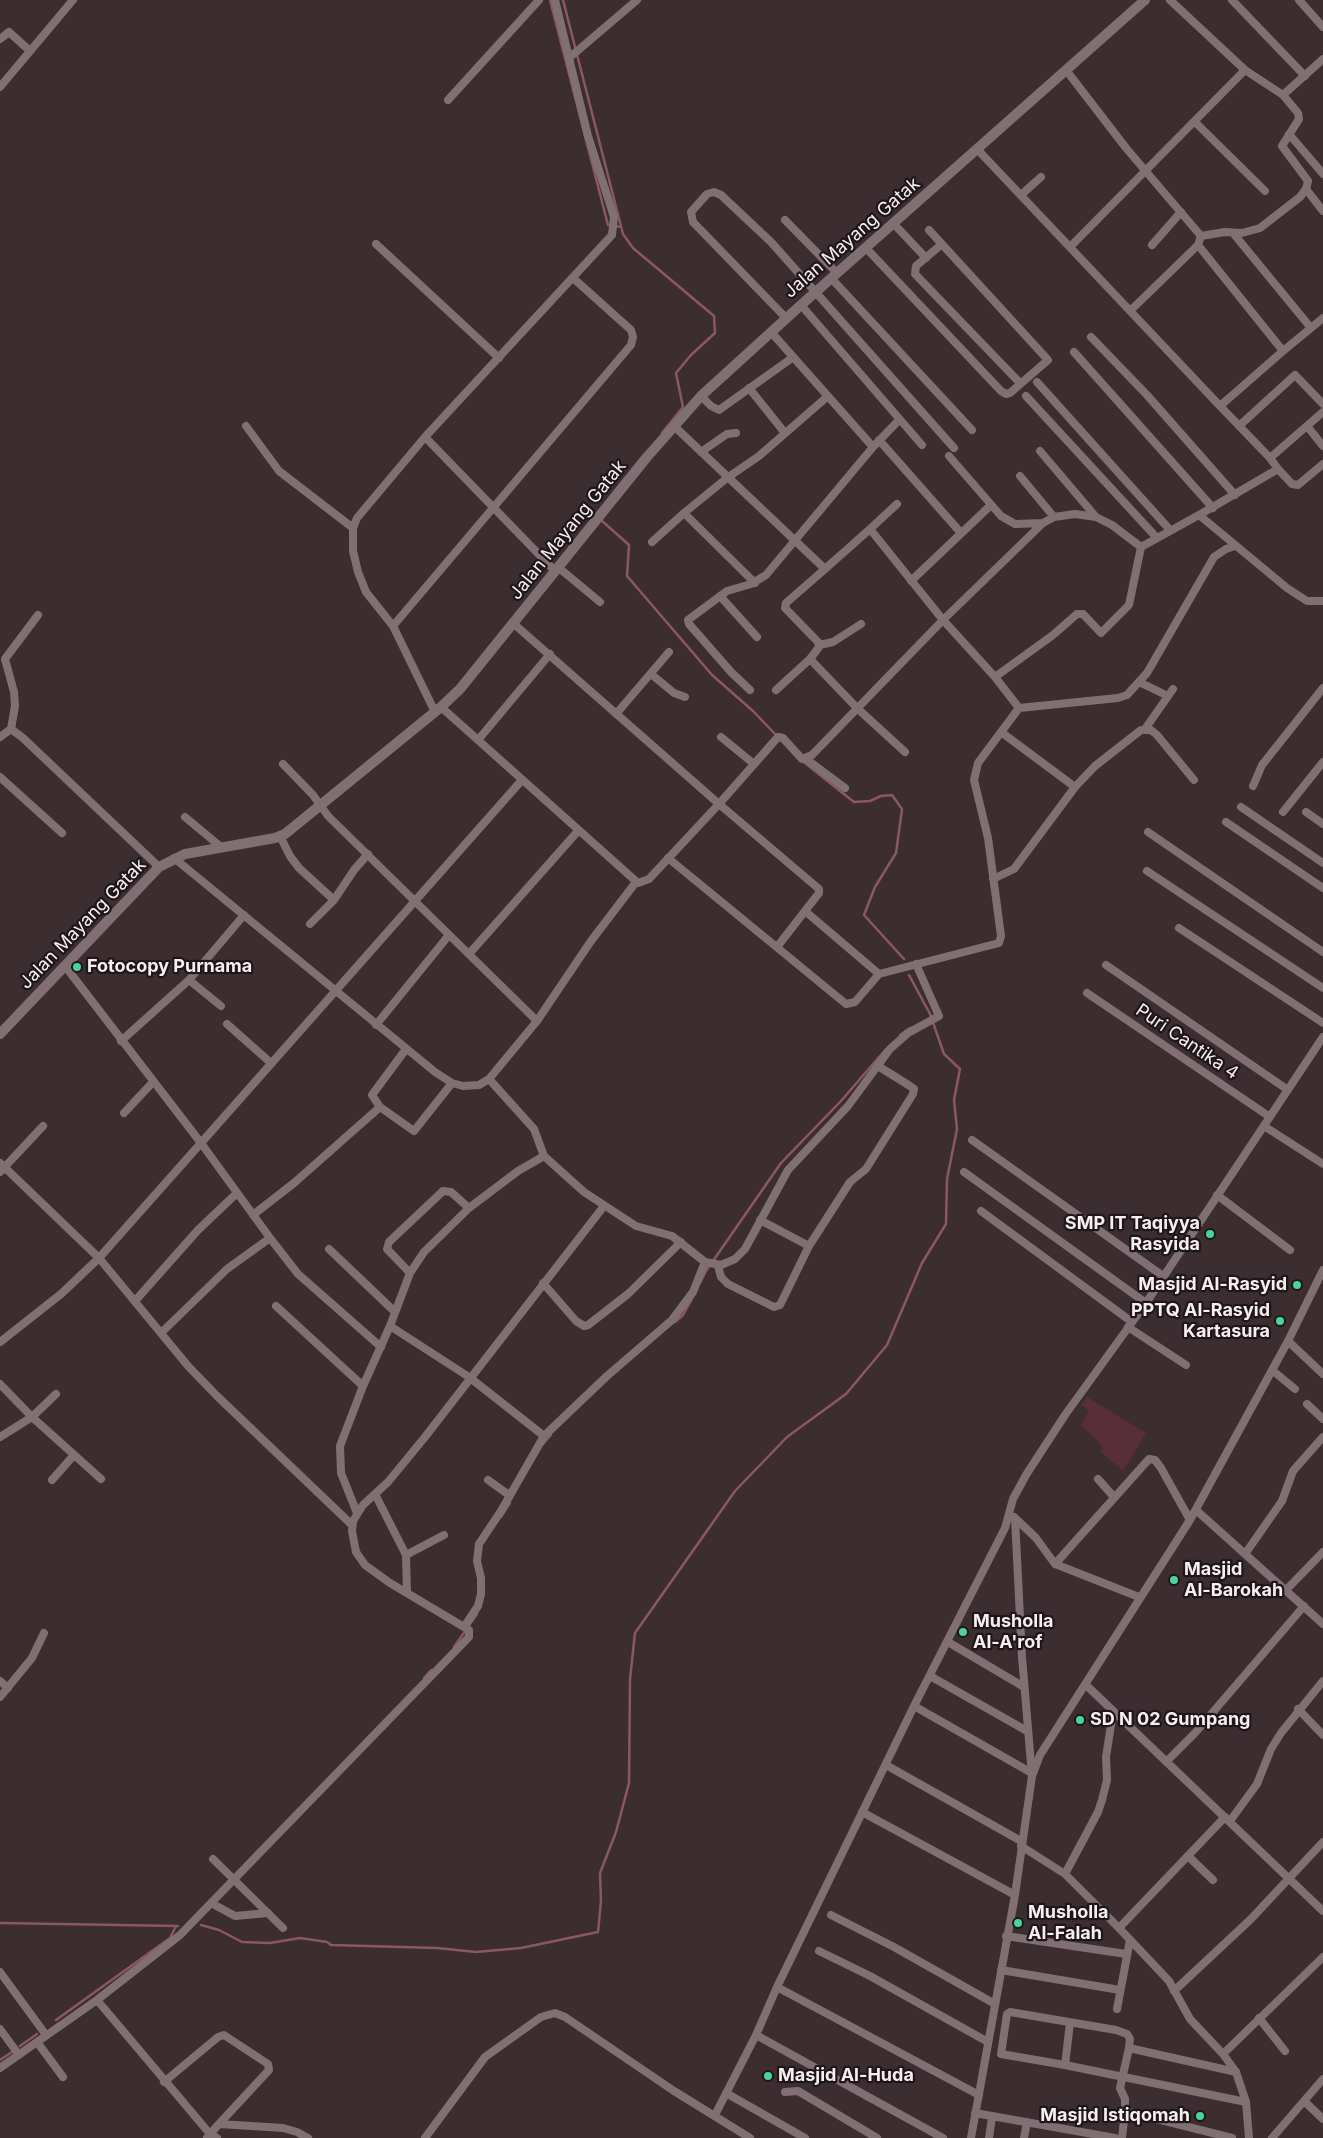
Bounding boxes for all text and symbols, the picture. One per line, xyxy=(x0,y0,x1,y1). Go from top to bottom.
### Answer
street label: Jalan Mayang Gatak xyxy=(780,173,924,303)
street label: Jalan Mayang Gatak xyxy=(505,456,631,604)
street label: Jalan Mayang Gatak xyxy=(15,854,151,994)
place label: Fotocopy Purnama xyxy=(87,956,252,978)
marker: Fotocopy Purnama xyxy=(71,961,83,973)
street label: Puri Cantika 4 xyxy=(1131,1000,1243,1084)
place label: SMP IT Taqiyya Rasyida xyxy=(1065,1213,1200,1256)
marker: SMP IT Taqiyya Rasyida xyxy=(1204,1228,1216,1240)
place label: Masjid Al-Rasyid xyxy=(1138,1274,1287,1296)
marker: Masjid Al-Rasyid xyxy=(1291,1279,1303,1291)
place label: PPTQ Al-Rasyid Kartasura xyxy=(1131,1300,1270,1342)
marker: PPTQ Al-Rasyid Kartasura xyxy=(1274,1315,1286,1327)
place label: Masjid Al-Barokah xyxy=(1184,1559,1283,1602)
marker: Masjid Al-Barokah xyxy=(1168,1574,1180,1586)
place label: Musholla Al-A'rof xyxy=(973,1611,1054,1654)
marker: Musholla Al-A'rof xyxy=(957,1626,969,1638)
place label: SD N 02 Gumpang xyxy=(1090,1709,1250,1731)
marker: SD N 02 Gumpang xyxy=(1074,1714,1086,1726)
place label: Musholla Al-Falah xyxy=(1028,1902,1109,1945)
marker: Musholla Al-Falah xyxy=(1012,1917,1024,1929)
place label: Masjid Al-Huda xyxy=(778,2065,914,2087)
marker: Masjid Al-Huda xyxy=(762,2070,774,2082)
place label: Masjid Istiqomah xyxy=(1040,2105,1190,2127)
marker: Masjid Istiqomah xyxy=(1194,2110,1206,2122)

